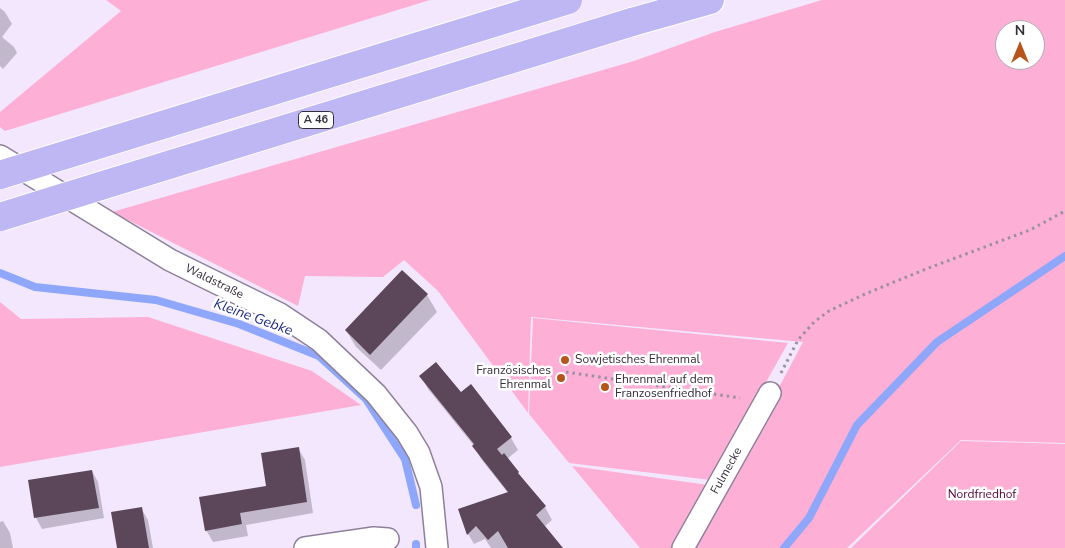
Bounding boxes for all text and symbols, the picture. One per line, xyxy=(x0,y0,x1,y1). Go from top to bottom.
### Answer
north arrow xyxy=(995,20,1045,70)
text: N xyxy=(1015,21,1025,40)
road number: A 46 xyxy=(298,112,334,128)
street label: Waldstraße xyxy=(182,262,246,302)
water label: Kleine Gebke xyxy=(211,296,295,340)
place label: Sowjetisches Ehrenmal xyxy=(575,353,700,367)
marker: Sowjetisches Ehrenmal xyxy=(559,354,571,366)
place label: Französisches Ehrenmal xyxy=(476,364,551,392)
marker: Französisches Ehrenmal xyxy=(555,372,567,384)
place label: Ehrenmal auf dem Franzosenfriedhof xyxy=(615,373,713,401)
marker: Ehrenmal auf dem Franzosenfriedhof xyxy=(599,381,611,393)
street label: Fulmecke xyxy=(708,445,746,497)
park label: Nordfriedhof xyxy=(948,488,1016,502)

